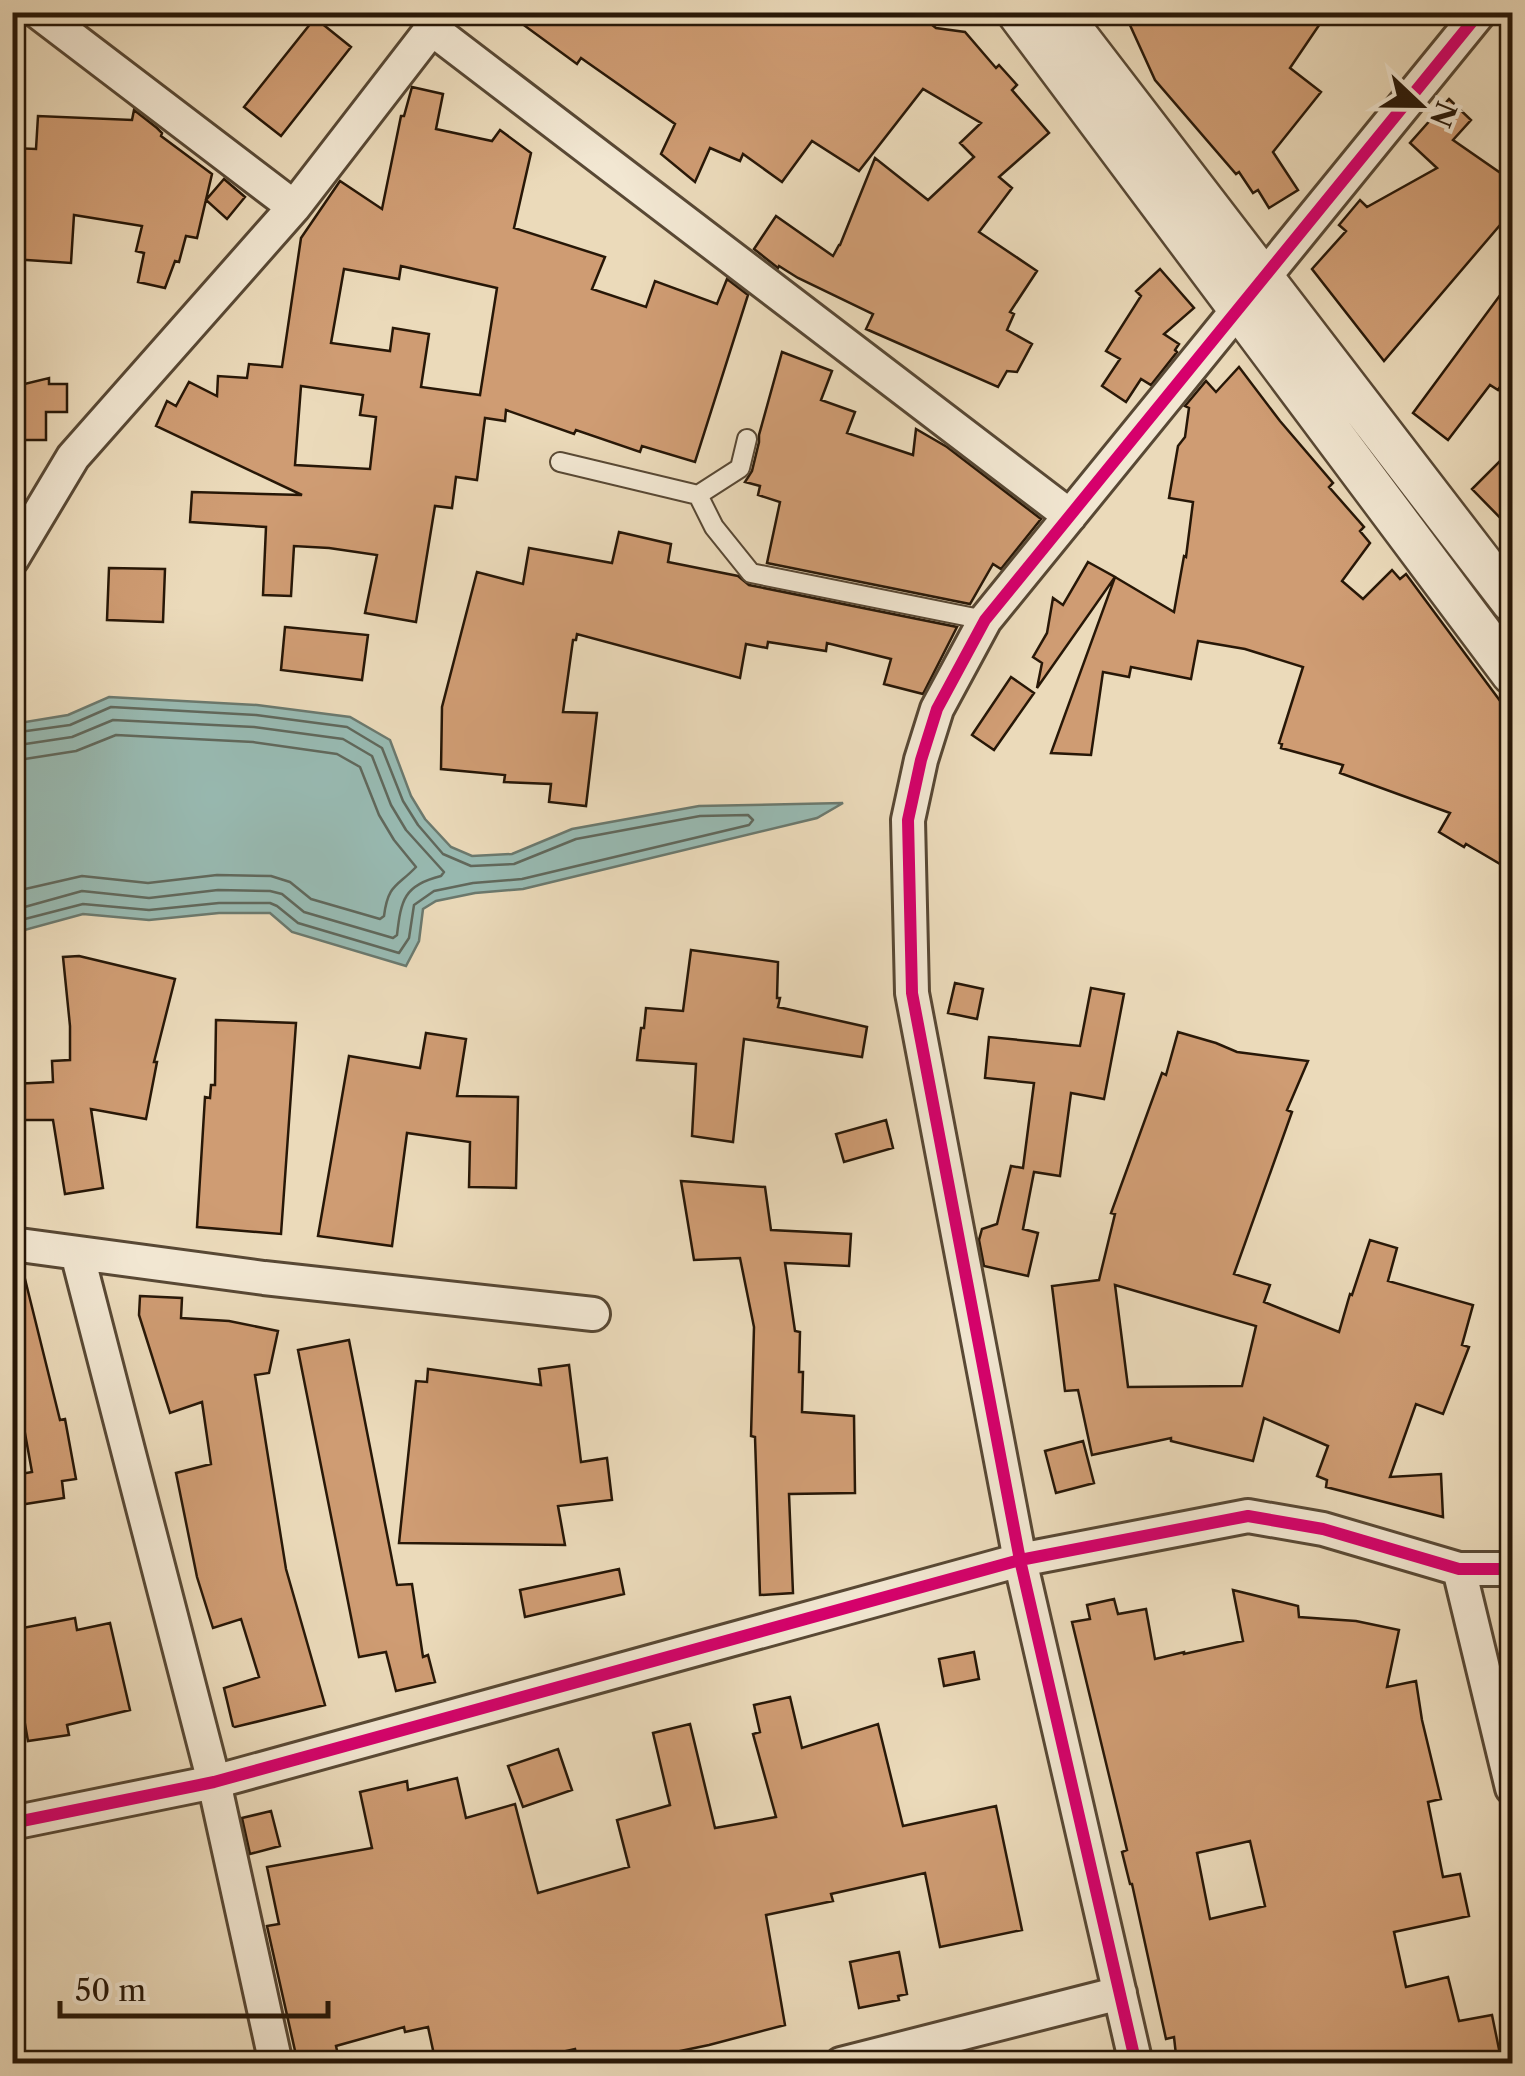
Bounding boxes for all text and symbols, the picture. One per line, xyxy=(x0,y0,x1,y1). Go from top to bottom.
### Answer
north arrow xyxy=(1370,55,1470,155)
text: N xyxy=(1423,97,1464,132)
scale bar xyxy=(60,1956,328,2018)
text: 50 m xyxy=(75,1972,146,2009)

